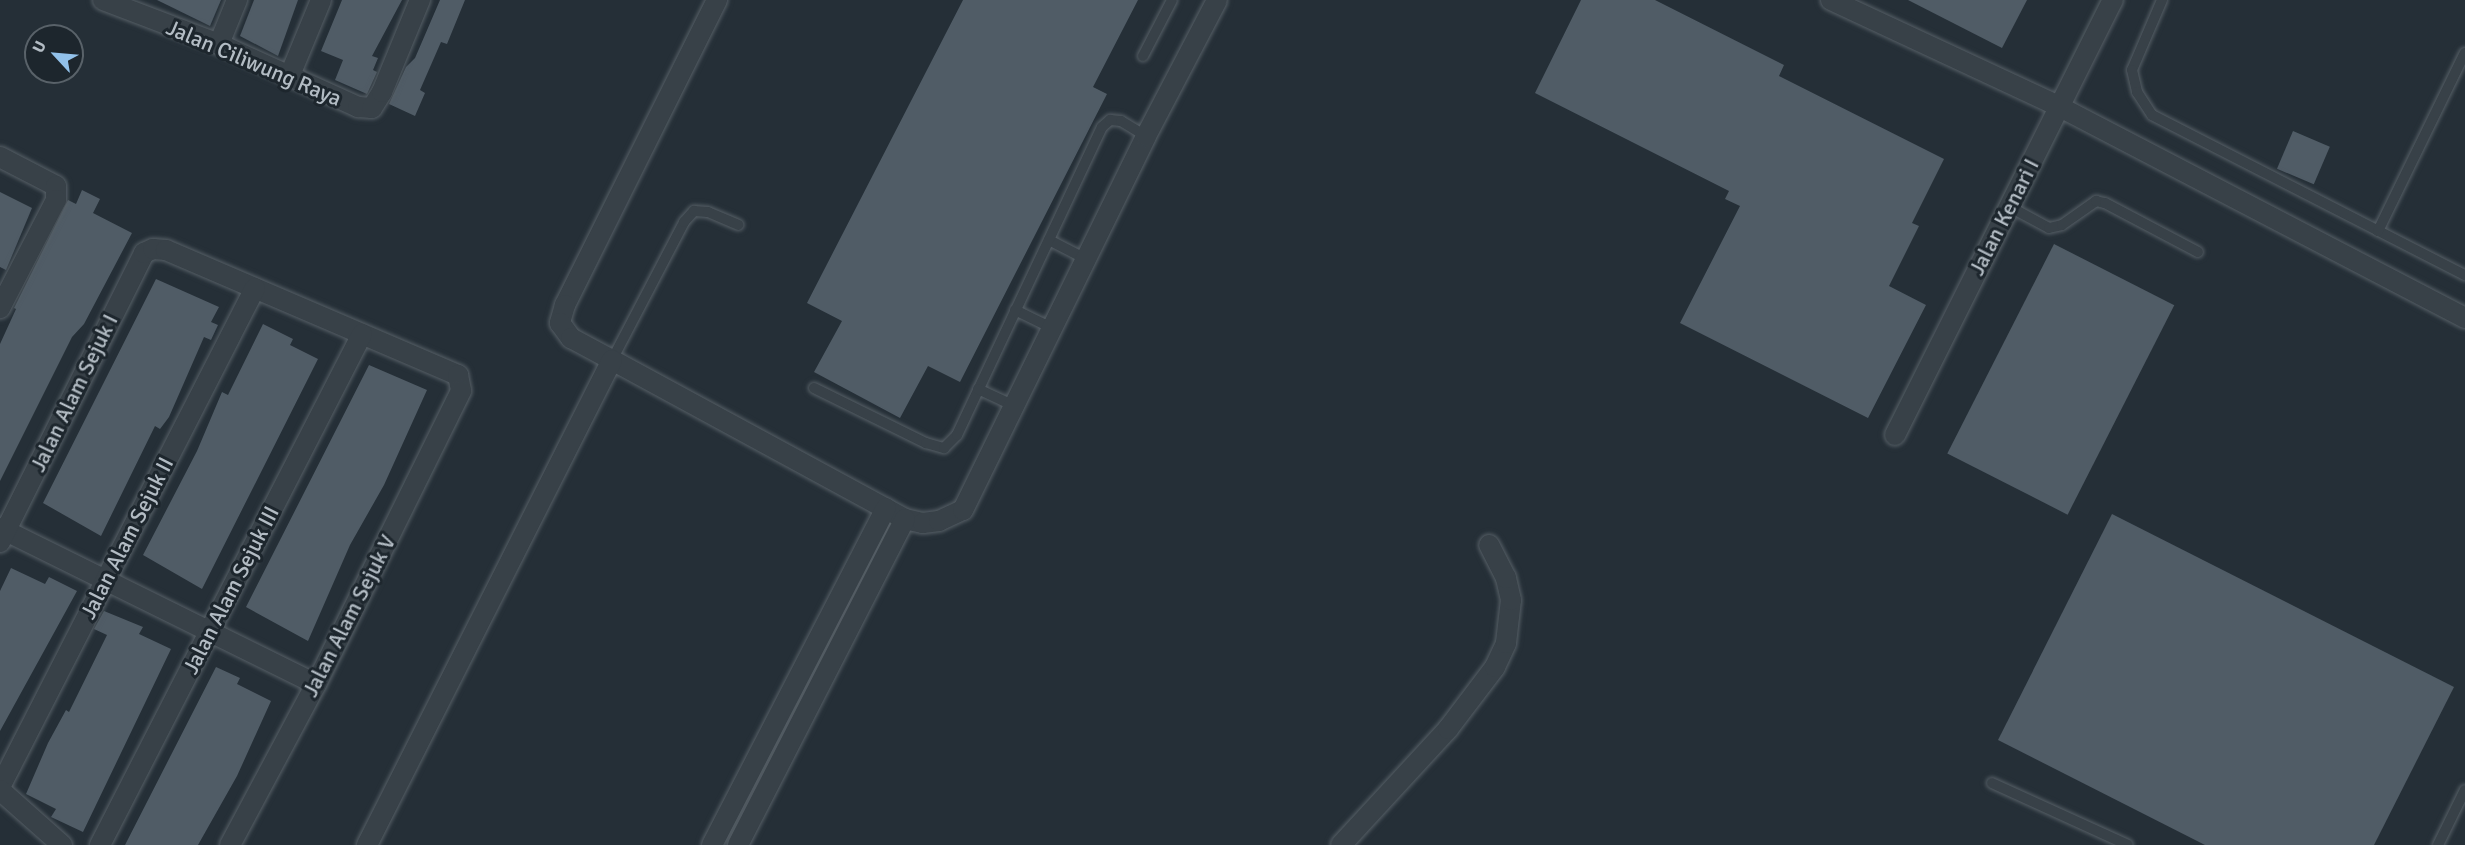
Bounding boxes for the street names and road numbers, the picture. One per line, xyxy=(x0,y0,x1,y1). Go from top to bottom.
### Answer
street label: Jalan Ciliwung Raya xyxy=(162,14,346,112)
street label: Jalan Kenari I xyxy=(1963,154,2045,280)
street label: Jalan Alam Sejuk I xyxy=(24,310,124,476)
street label: Jalan Alam Sejuk II xyxy=(75,453,179,623)
street label: Jalan Alam Sejuk III xyxy=(177,502,285,678)
street label: Jalan Alam Sejuk V xyxy=(297,531,401,701)

